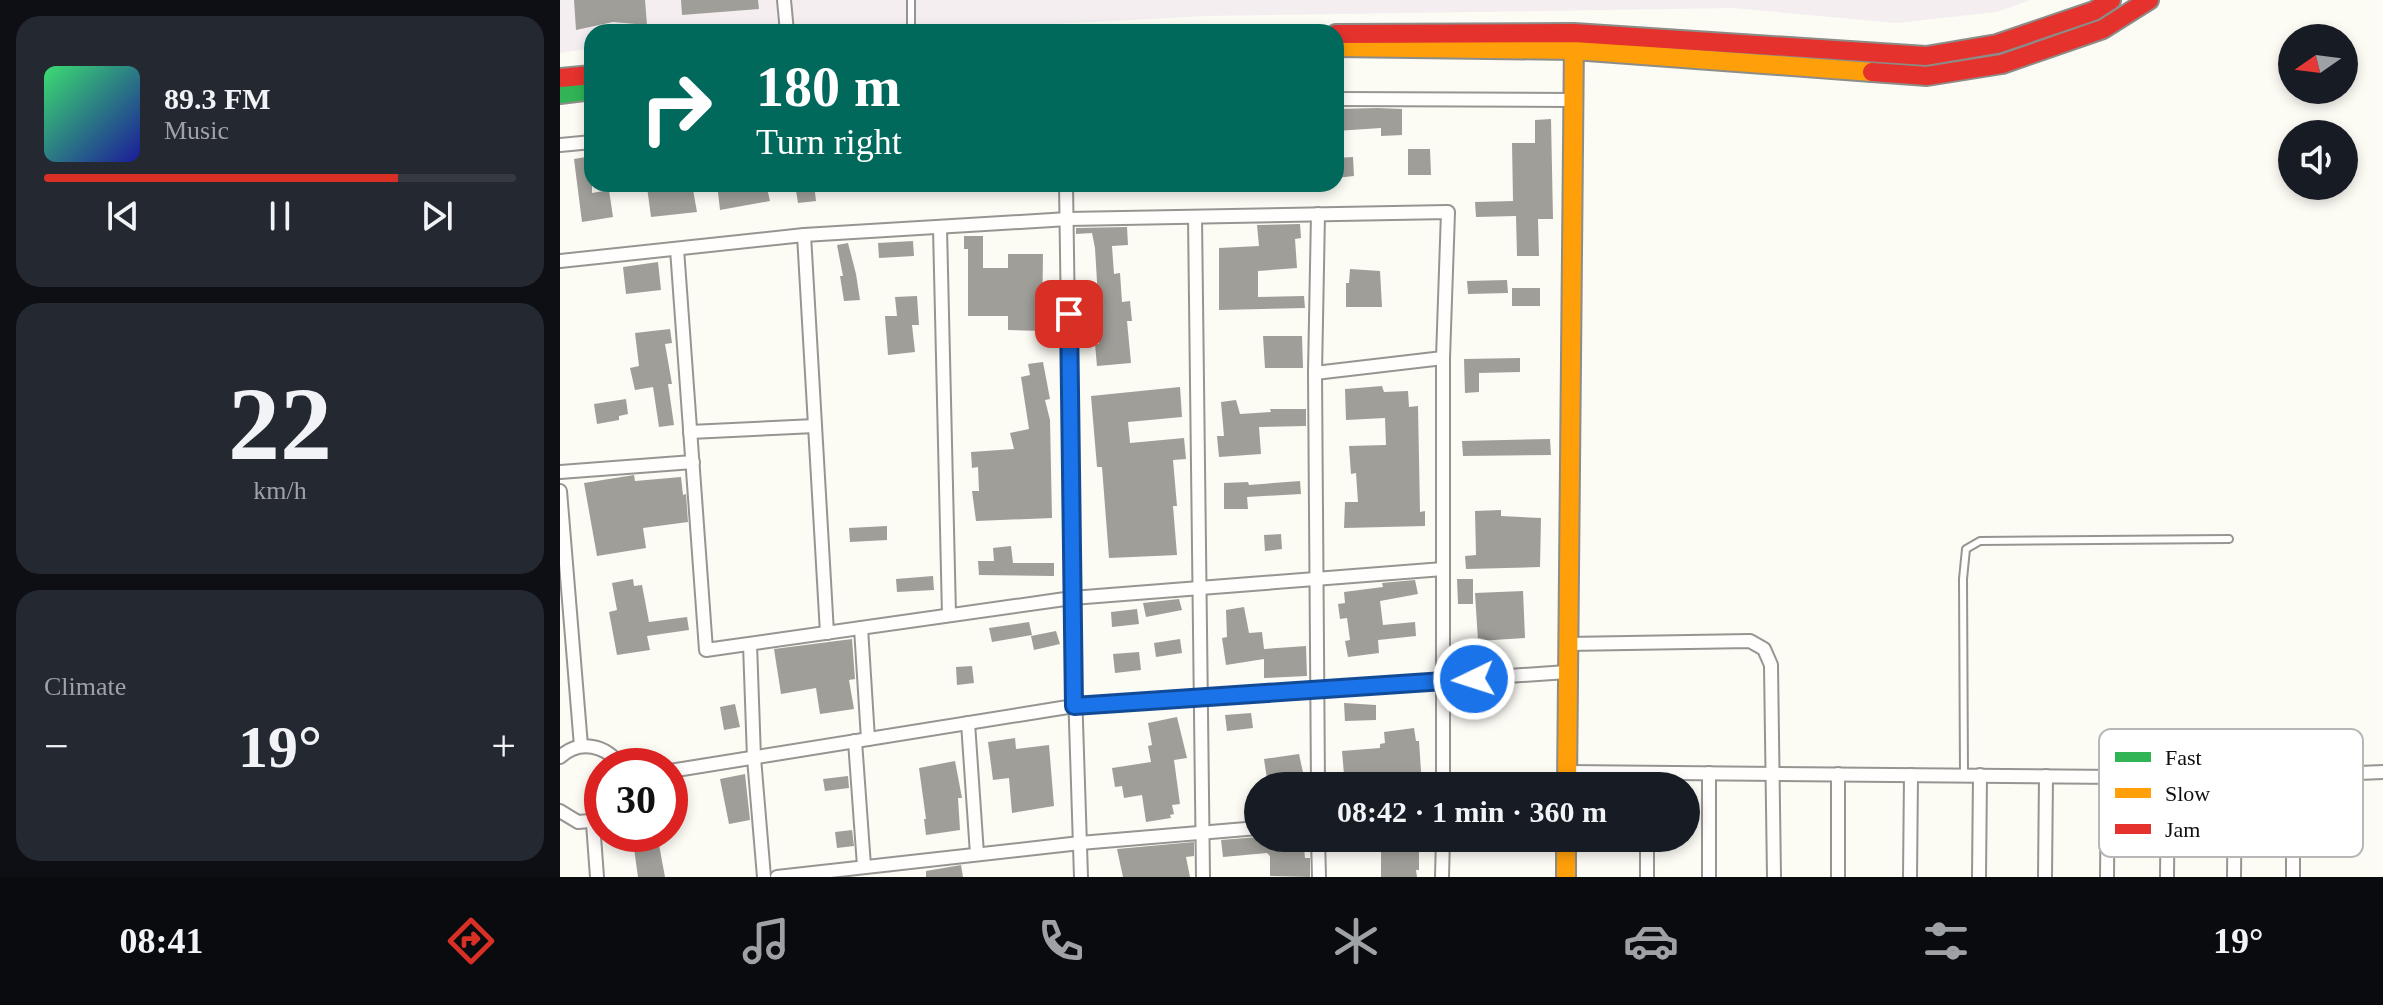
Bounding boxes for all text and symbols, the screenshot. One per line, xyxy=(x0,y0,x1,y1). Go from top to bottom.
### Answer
north arrow xyxy=(2278,24,2358,104)
map controls xyxy=(2278,24,2358,200)
icon: right xyxy=(624,56,728,160)
text: 180 m xyxy=(756,56,901,118)
text: 89.3 FM xyxy=(164,82,271,115)
text: Music xyxy=(164,116,229,145)
button: sound xyxy=(2278,120,2358,200)
text: Turn right xyxy=(756,122,902,162)
icon: previous xyxy=(101,194,145,238)
icon: pause xyxy=(258,194,302,238)
icon: next xyxy=(415,194,459,238)
pin xyxy=(1035,280,1103,348)
icon: arrive xyxy=(1047,292,1091,336)
text: 22 xyxy=(228,366,332,481)
text: km/h xyxy=(253,476,307,505)
position arrow xyxy=(1432,637,1516,721)
text: Climate xyxy=(44,672,126,701)
text: 19° xyxy=(238,714,322,780)
text: − xyxy=(44,722,69,771)
text: + xyxy=(491,722,516,771)
legend xyxy=(2099,729,2363,857)
text: Fast xyxy=(2165,745,2202,770)
speed limit sign: 30 xyxy=(584,748,688,852)
text: Slow xyxy=(2165,781,2210,806)
text: 08:42 · 1 min · 360 m xyxy=(1337,795,1607,828)
text: Jam xyxy=(2165,817,2200,842)
icon: directions xyxy=(443,913,499,969)
icon: music xyxy=(738,913,794,969)
icon: phone xyxy=(1033,913,1089,969)
icon: climate xyxy=(1328,913,1384,969)
icon: car xyxy=(1623,913,1679,969)
icon: filters xyxy=(1918,913,1974,969)
text: 08:41 xyxy=(120,921,204,961)
text: 19° xyxy=(2213,921,2263,961)

